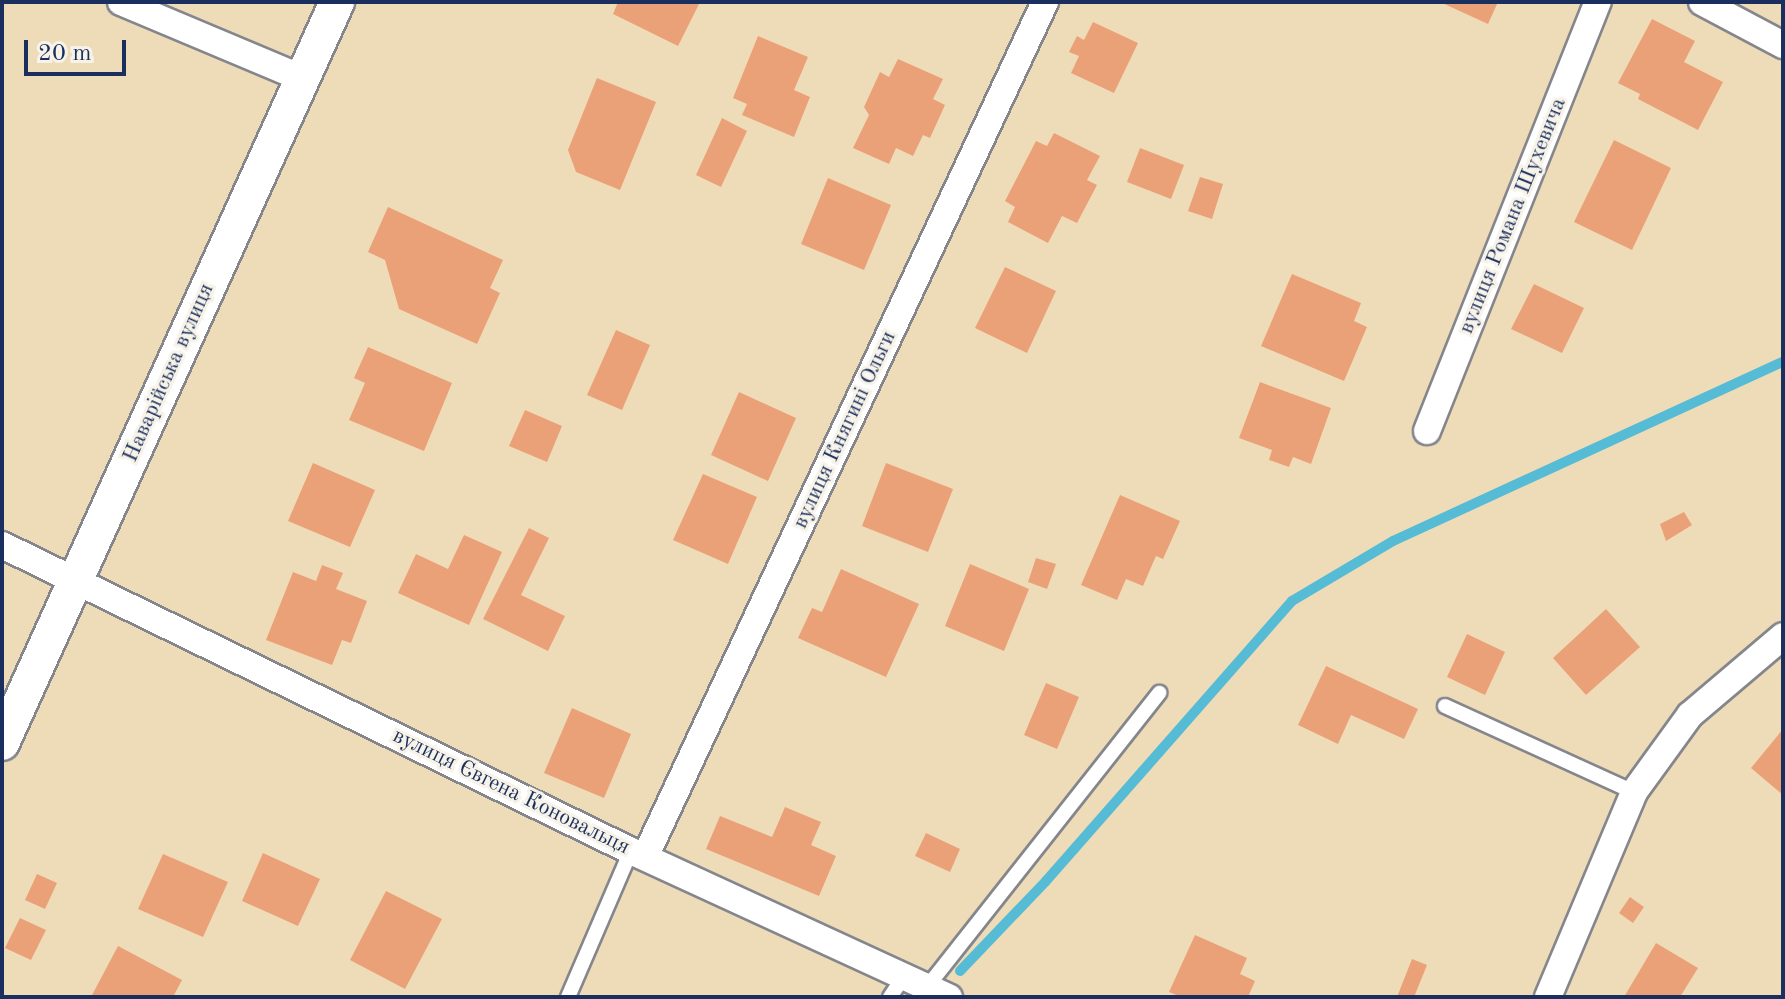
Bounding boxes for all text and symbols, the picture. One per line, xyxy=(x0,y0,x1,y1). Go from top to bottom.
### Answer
scale bar xyxy=(28,24,130,74)
text: 20 m xyxy=(38,42,92,66)
street label: вулиця Романа Шухевича xyxy=(1454,94,1572,338)
street label: Наварійська вулиця xyxy=(118,279,220,467)
street label: вулиця Княгині Ольги xyxy=(788,327,902,533)
street label: вулиця Євгена Коновальця xyxy=(388,723,634,861)

